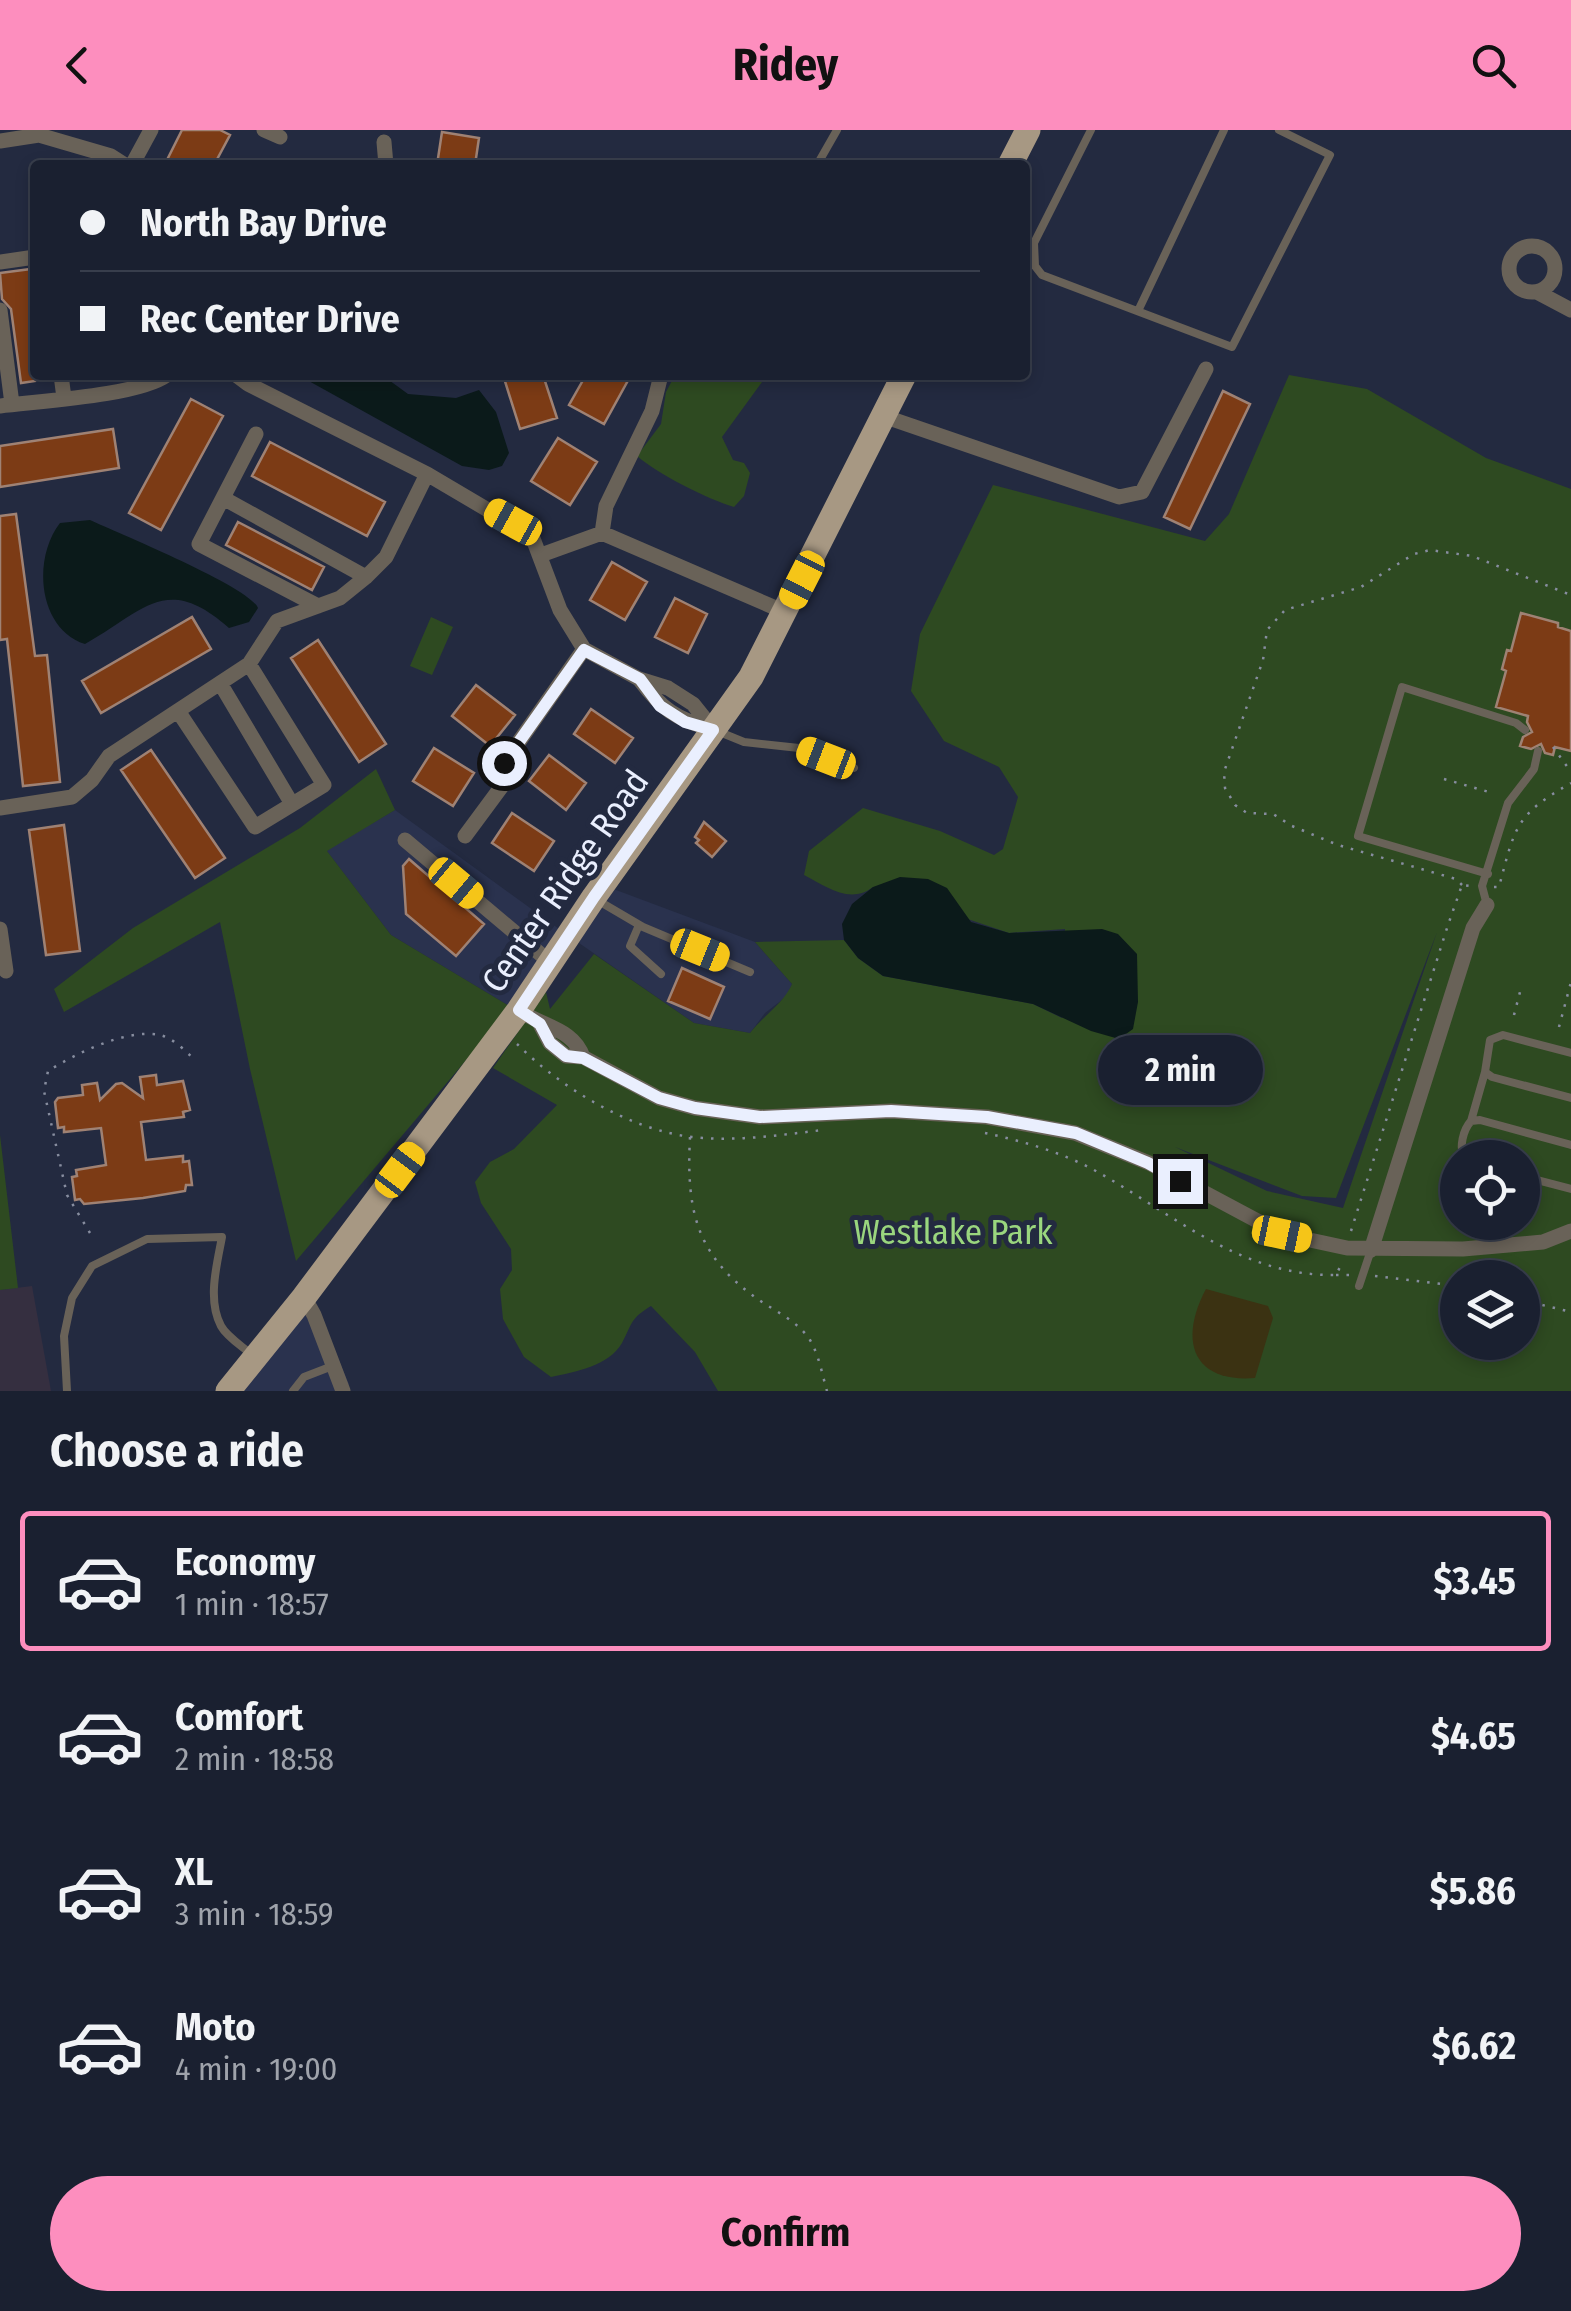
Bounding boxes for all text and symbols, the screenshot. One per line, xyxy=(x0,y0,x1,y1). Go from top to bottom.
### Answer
icon: back xyxy=(50,38,105,93)
text: Ridey xyxy=(733,38,838,92)
icon: search xyxy=(1466,38,1521,93)
text: North Bay Drive xyxy=(140,200,387,246)
text: Rec Center Drive xyxy=(140,296,400,342)
car xyxy=(479,494,547,550)
car xyxy=(775,546,829,614)
car xyxy=(793,733,859,783)
route start xyxy=(482,741,527,786)
street label: Center Ridge Road xyxy=(473,762,657,1000)
car xyxy=(423,852,489,914)
car xyxy=(667,925,733,975)
callout: 2 min xyxy=(1098,1036,1262,1106)
text: 2 min xyxy=(1145,1051,1216,1089)
car xyxy=(370,1137,430,1203)
map controls xyxy=(1440,1140,1540,1360)
button: locate xyxy=(1440,1140,1540,1240)
route end xyxy=(1158,1159,1203,1204)
park label: Westlake Park xyxy=(853,1211,1053,1253)
car xyxy=(1250,1213,1314,1255)
button: layers xyxy=(1440,1260,1540,1360)
text: Choose a ride xyxy=(50,1424,304,1478)
icon: car xyxy=(55,1536,145,1626)
text: Economy xyxy=(175,1539,315,1585)
text: $3.45 xyxy=(1433,1558,1516,1604)
text: 1 min · 18:57 xyxy=(175,1585,329,1623)
icon: car xyxy=(55,1691,145,1781)
text: Comfort xyxy=(175,1694,303,1740)
text: $4.65 xyxy=(1431,1713,1516,1759)
text: 2 min · 18:58 xyxy=(175,1740,334,1778)
icon: car xyxy=(55,1846,145,1936)
text: XL xyxy=(175,1849,213,1895)
text: $5.86 xyxy=(1430,1868,1516,1914)
text: 3 min · 18:59 xyxy=(175,1895,333,1933)
icon: car xyxy=(55,2001,145,2091)
text: Moto xyxy=(175,2004,256,2050)
text: $6.62 xyxy=(1432,2023,1516,2069)
text: 4 min · 19:00 xyxy=(175,2050,338,2088)
button: Confirm xyxy=(50,2176,1521,2291)

